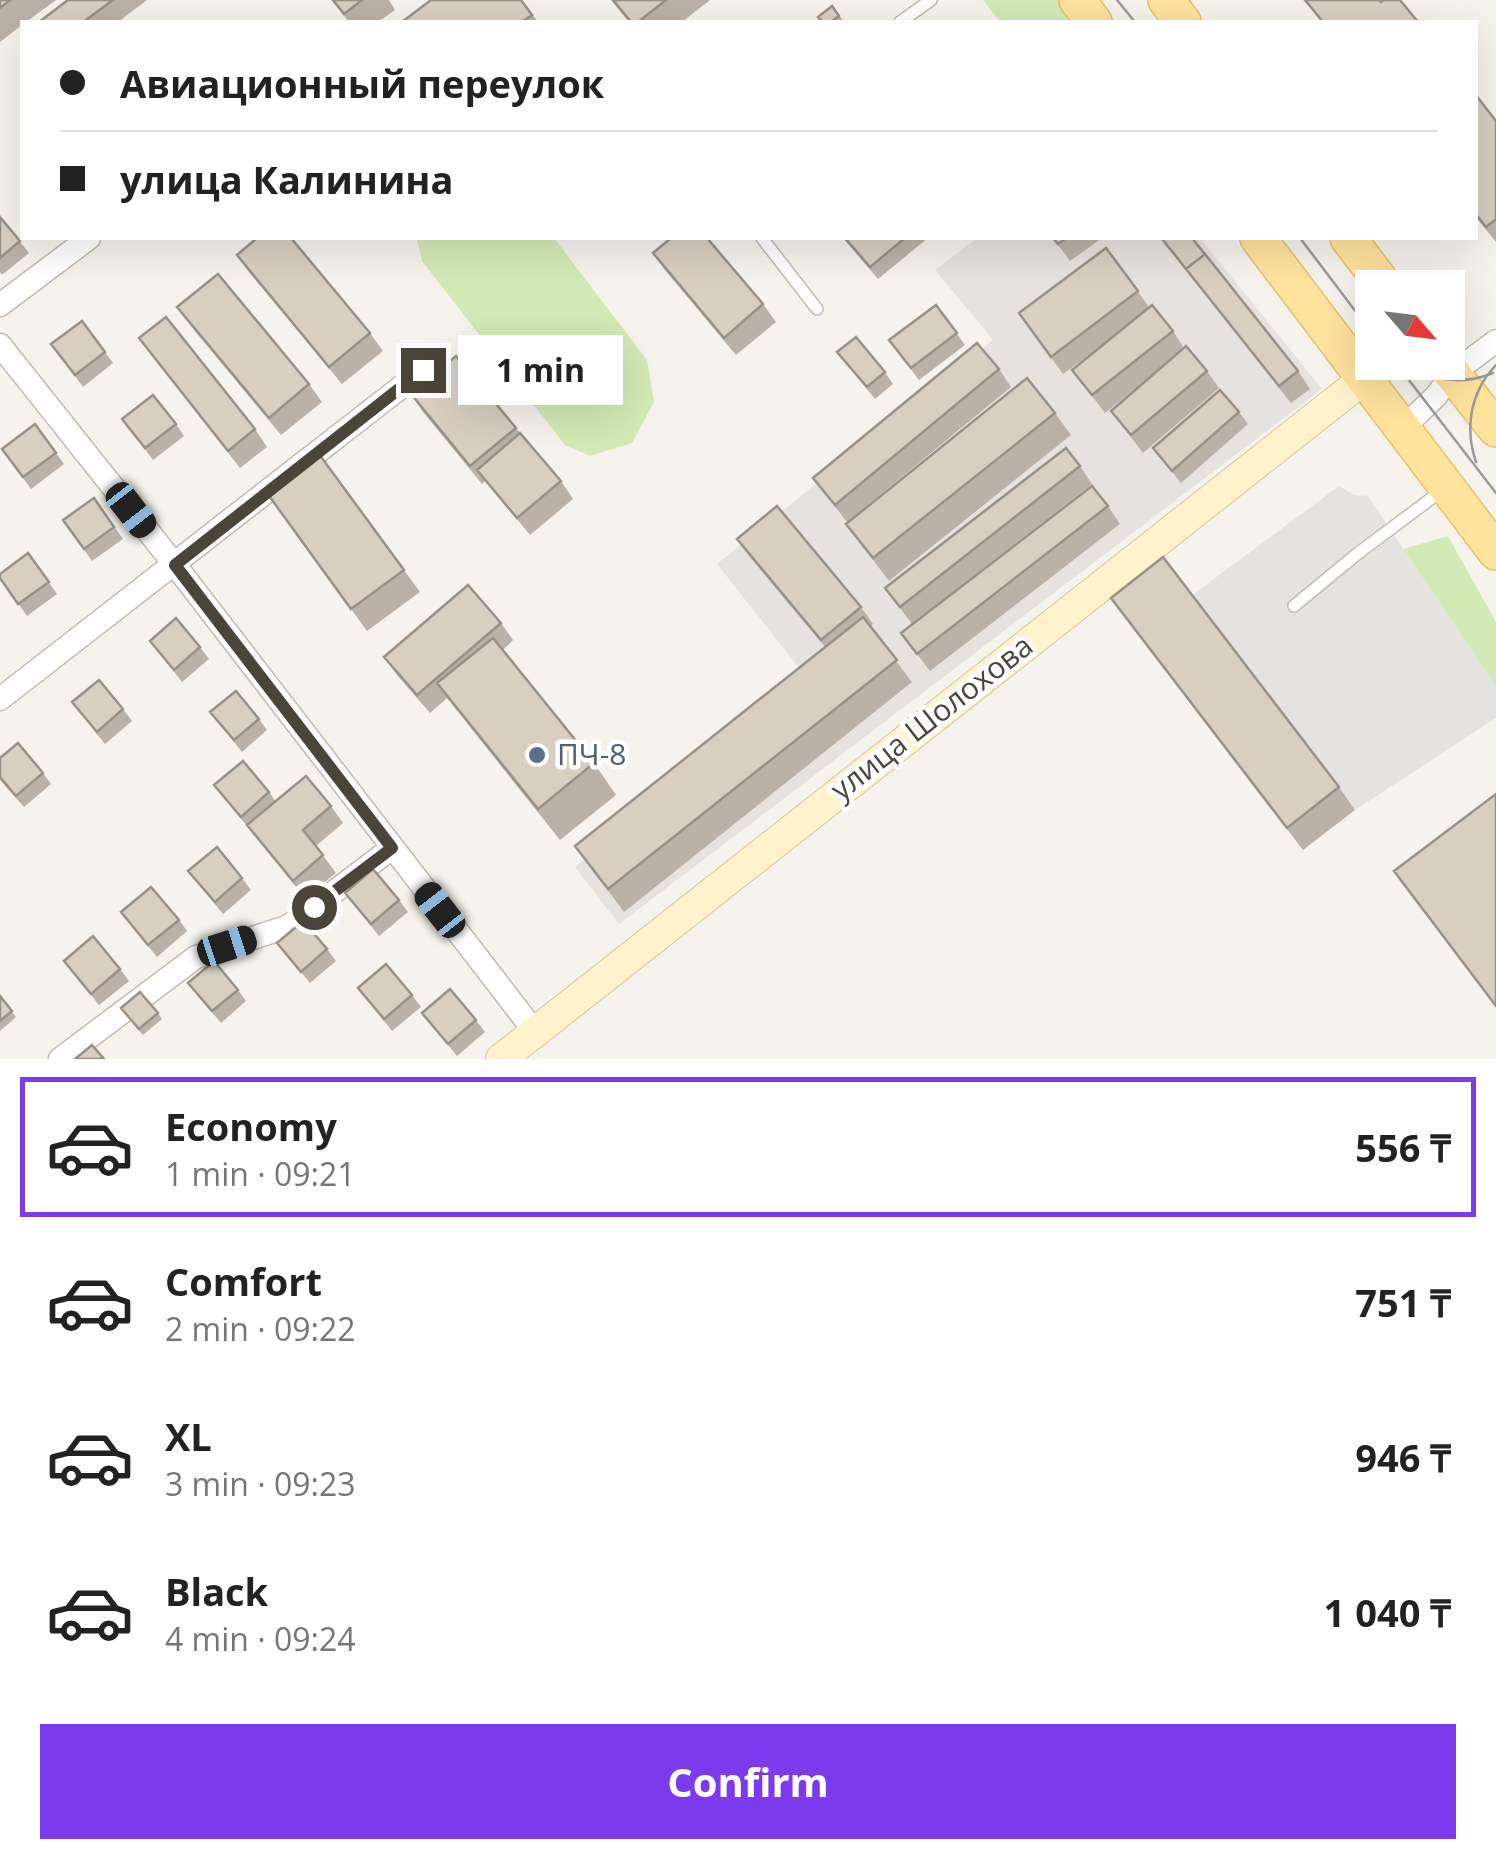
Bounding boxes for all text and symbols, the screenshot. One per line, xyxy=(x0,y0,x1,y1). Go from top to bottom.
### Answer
text: Авиационный переулок xyxy=(120,57,604,109)
text: улица Калинина xyxy=(120,153,453,205)
north arrow xyxy=(1355,270,1465,380)
map controls xyxy=(1355,270,1465,380)
callout: 1 min xyxy=(458,335,623,405)
route end xyxy=(401,348,446,393)
text: 1 min xyxy=(496,348,585,391)
car xyxy=(101,477,161,543)
street label: улица Шолохова xyxy=(821,625,1041,809)
place label: ПЧ-8 xyxy=(557,733,626,774)
marker: ПЧ-8 xyxy=(526,744,548,766)
car xyxy=(410,877,470,943)
route start xyxy=(292,885,337,930)
car xyxy=(194,922,260,970)
text: Economy xyxy=(165,1100,337,1152)
icon: car xyxy=(45,1102,135,1192)
text: 556 ₸ xyxy=(1355,1121,1451,1173)
text: 1 min · 09:21 xyxy=(165,1152,356,1195)
text: Comfort xyxy=(165,1255,322,1307)
icon: car xyxy=(45,1257,135,1347)
text: 751 ₸ xyxy=(1355,1276,1451,1328)
text: 2 min · 09:22 xyxy=(165,1307,356,1350)
text: XL xyxy=(165,1410,212,1462)
icon: car xyxy=(45,1412,135,1502)
text: 946 ₸ xyxy=(1355,1431,1451,1483)
text: 3 min · 09:23 xyxy=(165,1462,356,1505)
text: Black xyxy=(165,1565,268,1617)
icon: car xyxy=(45,1567,135,1657)
text: 1 040 ₸ xyxy=(1324,1586,1451,1638)
text: 4 min · 09:24 xyxy=(165,1617,356,1660)
button: Confirm xyxy=(40,1724,1456,1839)

